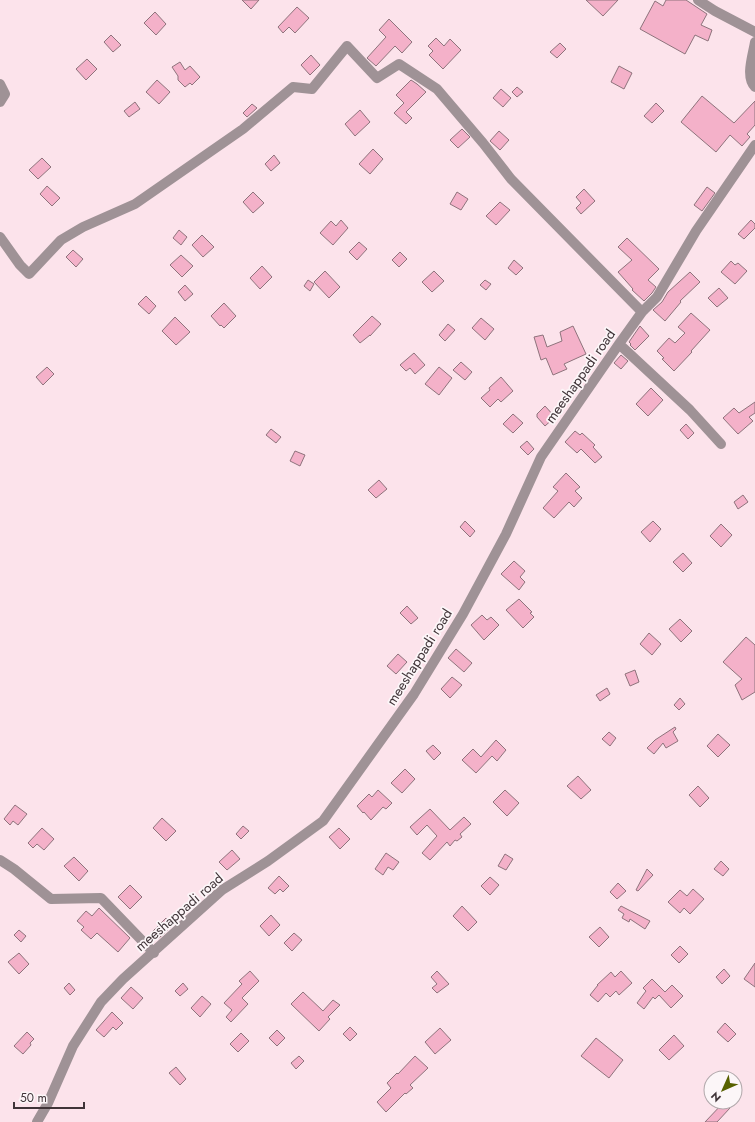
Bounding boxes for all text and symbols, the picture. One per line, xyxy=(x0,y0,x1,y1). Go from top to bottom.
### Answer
street label: meeshappadi road xyxy=(540,325,620,427)
street label: meeshappadi road xyxy=(381,605,457,709)
street label: meeshappadi road xyxy=(131,868,227,956)
north arrow xyxy=(703,1070,743,1110)
scale bar xyxy=(14,1084,84,1110)
text: N xyxy=(707,1088,725,1106)
text: 50 m xyxy=(20,1089,47,1107)

